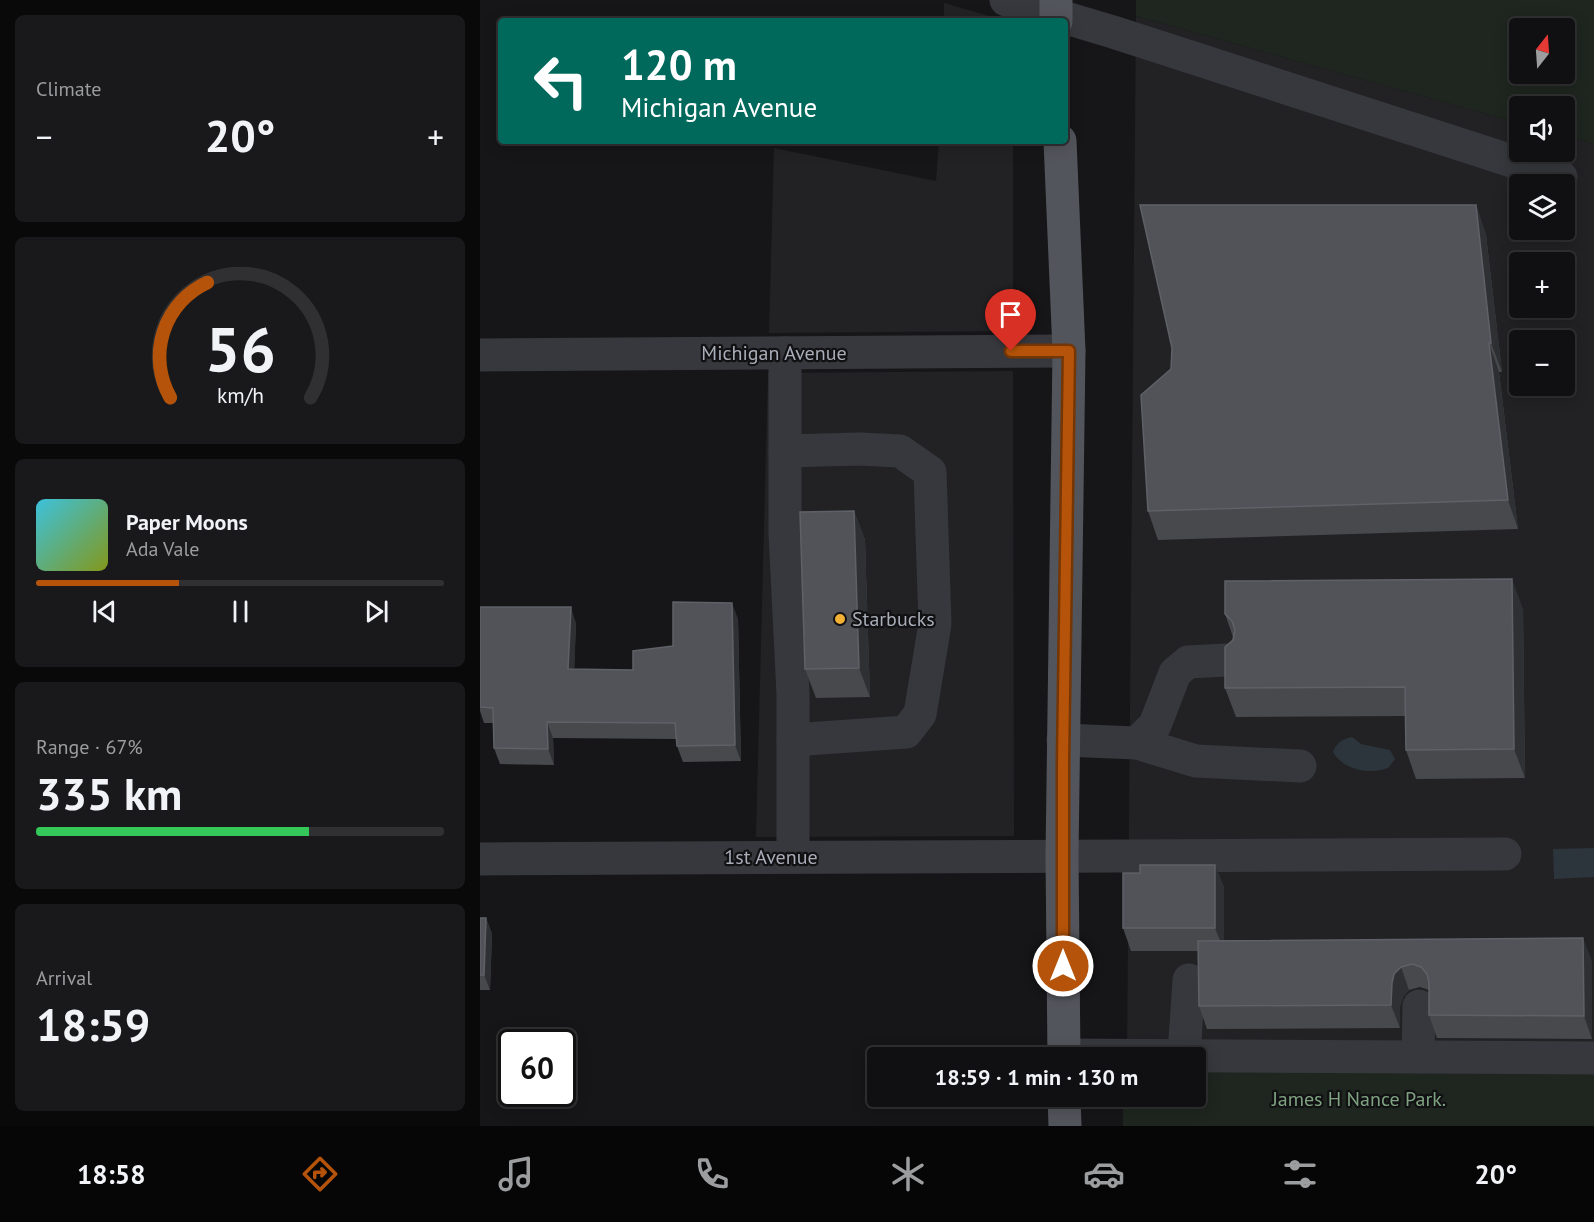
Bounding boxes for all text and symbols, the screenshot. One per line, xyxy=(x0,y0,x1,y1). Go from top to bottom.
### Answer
north arrow xyxy=(1509,18,1575,84)
map controls xyxy=(1509,18,1575,396)
text: 120 m xyxy=(621,37,737,92)
icon: left xyxy=(522,42,600,120)
text: Climate xyxy=(36,76,102,102)
text: Michigan Avenue xyxy=(621,90,817,124)
button: sound xyxy=(1509,96,1575,162)
text: 20° xyxy=(205,106,275,164)
text: − xyxy=(36,115,53,158)
text: + xyxy=(427,115,444,158)
button: layers xyxy=(1509,174,1575,240)
button: + xyxy=(1509,252,1575,318)
pin xyxy=(985,289,1036,351)
icon: arrive xyxy=(994,298,1027,331)
text: 56 xyxy=(205,308,275,389)
button: − xyxy=(1509,330,1575,396)
street label: Michigan Avenue xyxy=(701,340,847,366)
text: km/h xyxy=(216,381,263,409)
text: Paper Moons xyxy=(126,508,248,536)
text: Ada Vale xyxy=(126,536,199,562)
icon: previous xyxy=(88,595,121,628)
icon: pause xyxy=(224,595,257,628)
icon: next xyxy=(360,595,393,628)
place label: Starbucks xyxy=(852,606,935,632)
marker: Starbucks xyxy=(833,612,847,626)
text: Range · 67% xyxy=(36,734,143,760)
text: 335 km xyxy=(36,764,182,822)
street label: 1st Avenue xyxy=(724,844,818,870)
position arrow xyxy=(1031,934,1095,998)
text: Arrival xyxy=(36,965,92,991)
text: 18:59 xyxy=(36,995,150,1053)
speed limit sign: 60 xyxy=(498,1029,576,1107)
text: 18:59 · 1 min · 130 m xyxy=(935,1063,1138,1091)
park label: James H Nance Park. xyxy=(1271,1086,1446,1112)
icon: directions xyxy=(299,1153,341,1195)
icon: music xyxy=(495,1153,537,1195)
icon: phone xyxy=(691,1153,733,1195)
icon: climate xyxy=(887,1153,929,1195)
icon: car xyxy=(1083,1153,1125,1195)
icon: filters xyxy=(1279,1153,1321,1195)
text: 18:58 xyxy=(77,1157,145,1191)
text: 20° xyxy=(1475,1157,1517,1191)

